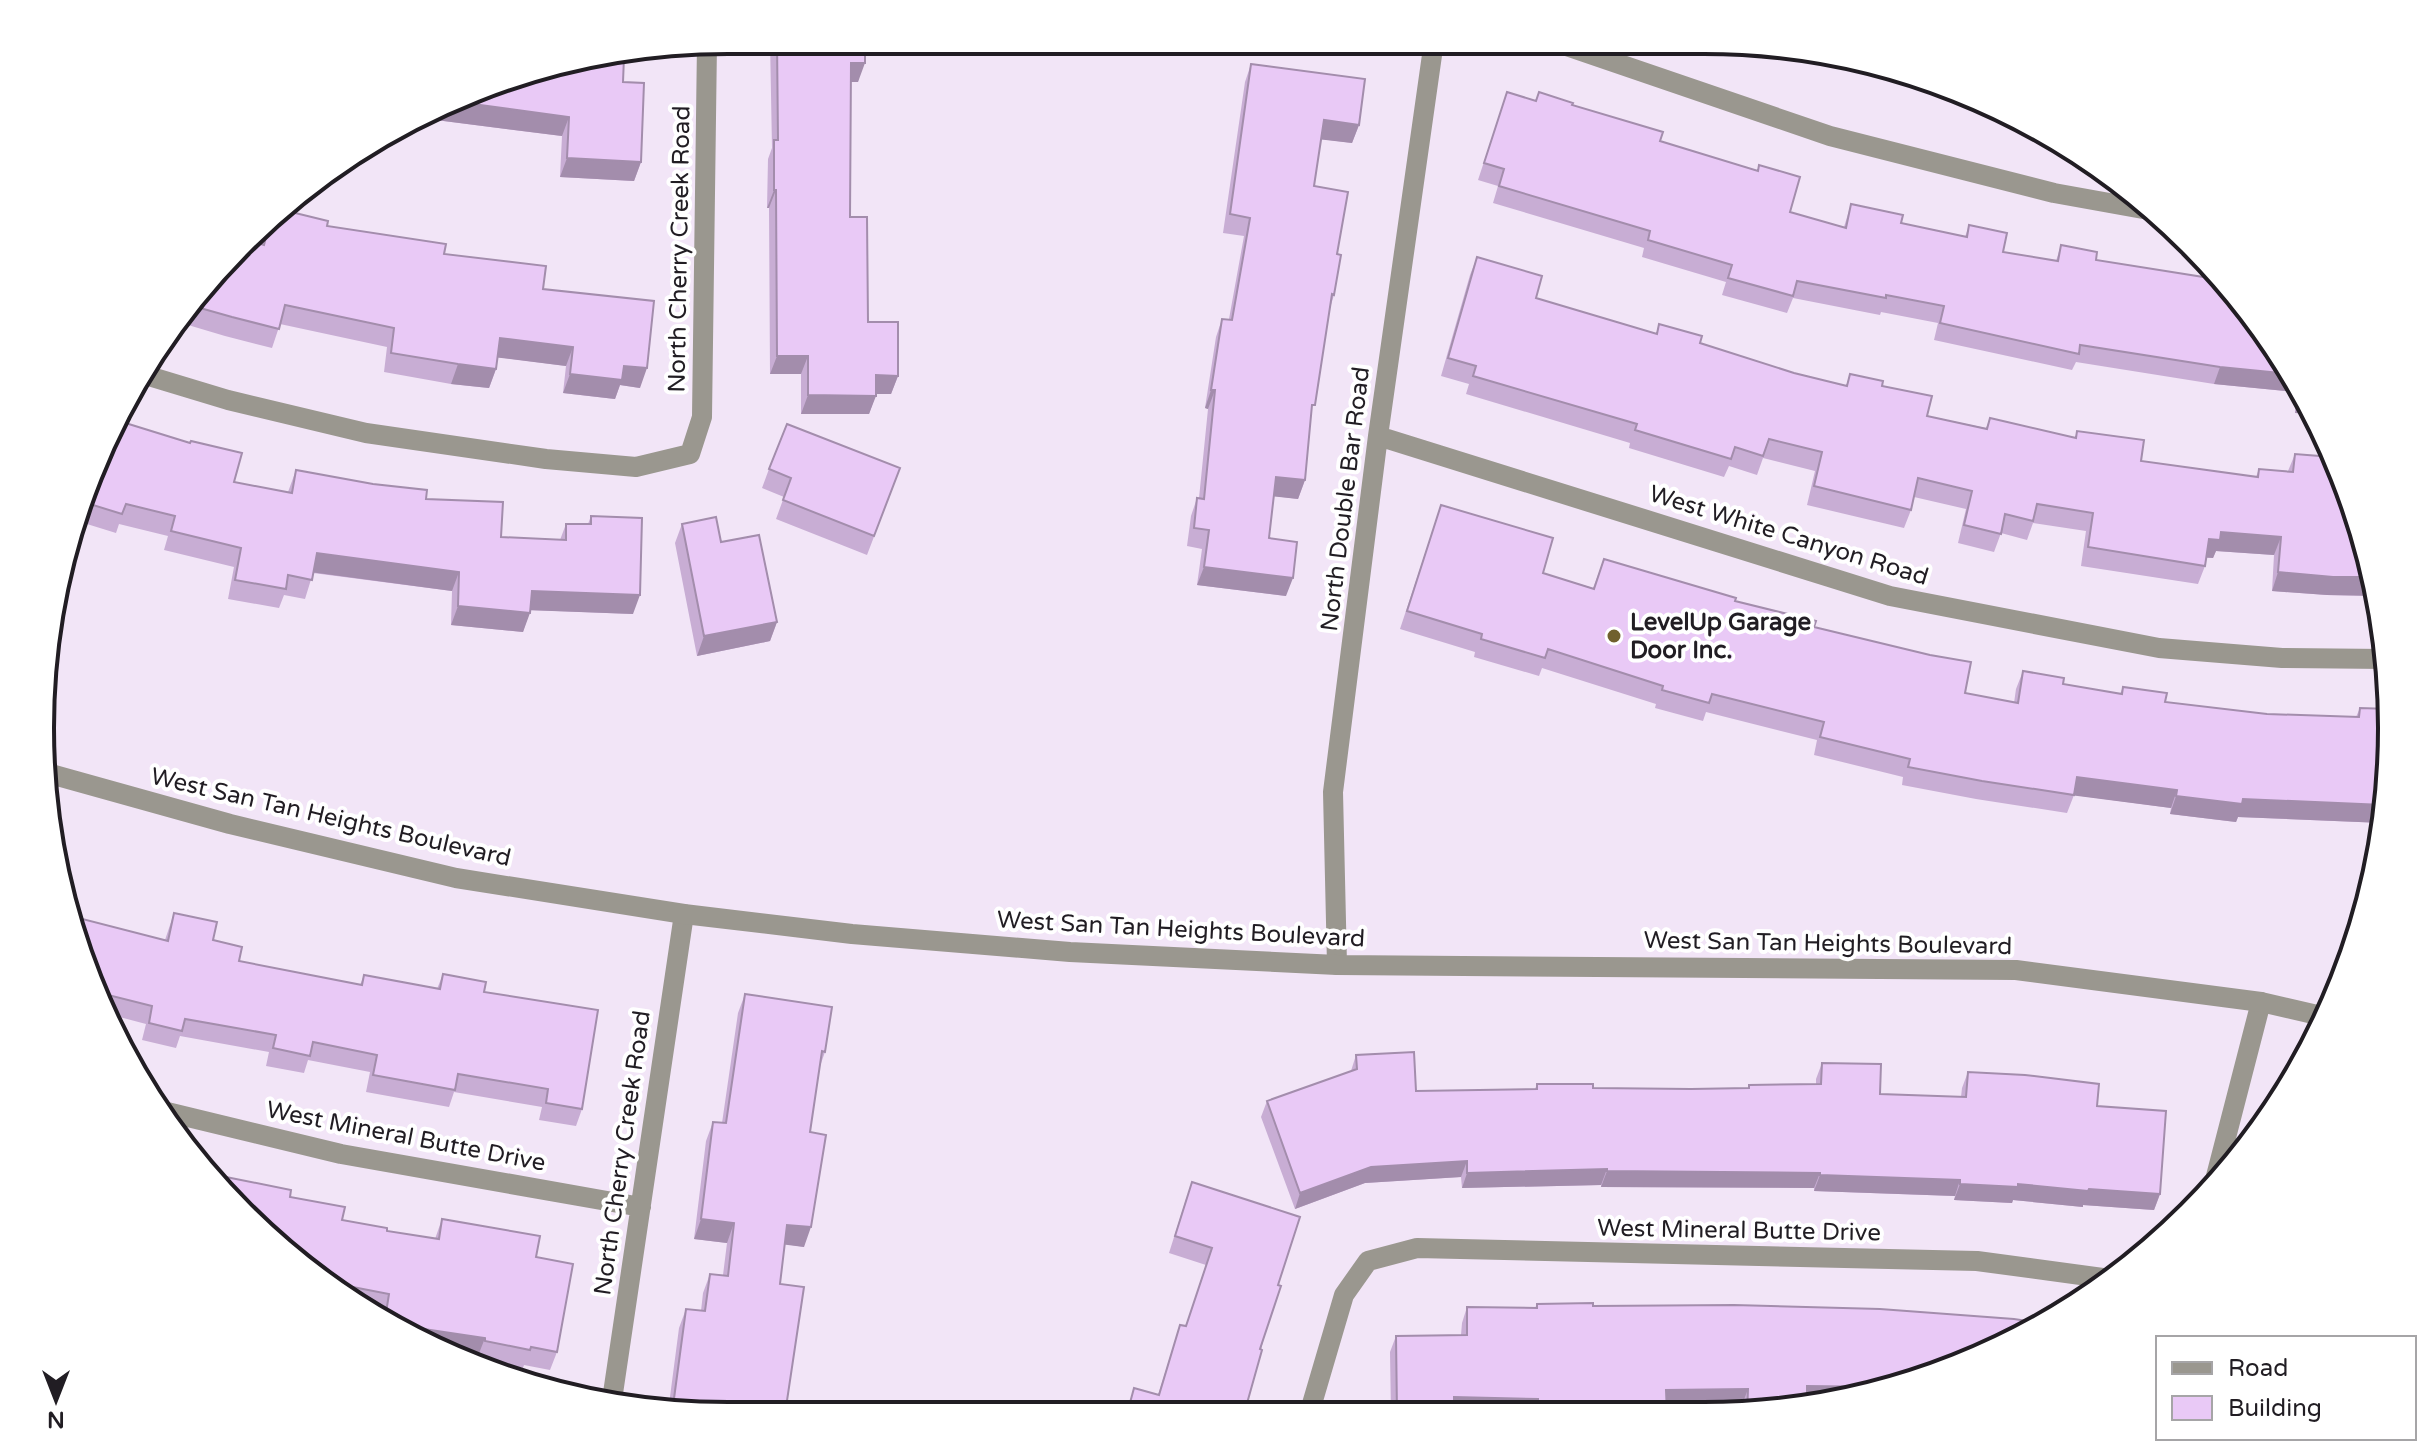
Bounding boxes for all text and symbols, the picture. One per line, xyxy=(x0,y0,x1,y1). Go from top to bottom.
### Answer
street label: North Cherry Creek Road xyxy=(662,105,697,393)
street label: North Double Bar Road xyxy=(1315,365,1376,633)
street label: West White Canyon Road xyxy=(1646,479,1932,592)
place label: LevelUp Garage Door Inc. xyxy=(1630,608,1812,665)
marker: LevelUp Garage Door Inc. xyxy=(1605,627,1623,645)
street label: West San Tan Heights Boulevard xyxy=(148,762,514,873)
street label: West San Tan Heights Boulevard xyxy=(996,905,1366,954)
street label: West San Tan Heights Boulevard xyxy=(1643,926,2013,961)
street label: North Cherry Creek Road xyxy=(588,1009,657,1297)
street label: West Mineral Butte Drive xyxy=(264,1095,548,1178)
street label: West Mineral Butte Drive xyxy=(1597,1214,1881,1247)
legend xyxy=(2156,1336,2416,1440)
text: Road xyxy=(2228,1354,2288,1383)
north arrow xyxy=(16,1360,96,1440)
text: Building xyxy=(2228,1394,2322,1423)
text: N xyxy=(47,1406,65,1432)

